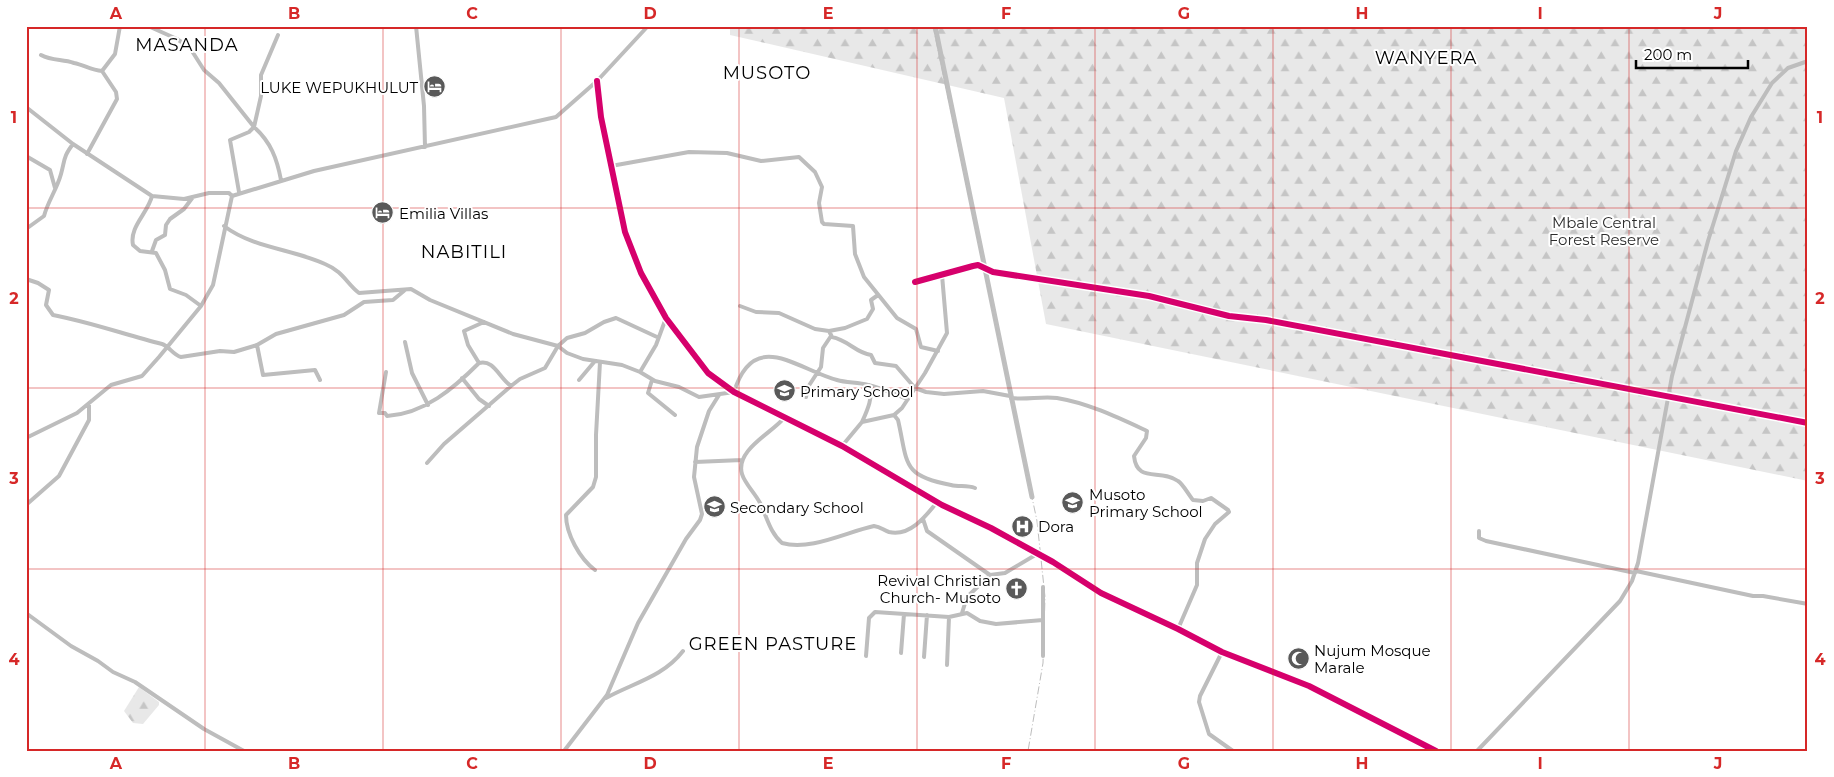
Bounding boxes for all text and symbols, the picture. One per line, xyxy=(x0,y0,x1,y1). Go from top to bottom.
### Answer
text: A xyxy=(109,4,123,23)
text: B xyxy=(288,4,300,23)
text: C xyxy=(466,4,478,23)
text: D xyxy=(643,4,657,23)
text: E xyxy=(823,4,833,23)
text: F xyxy=(1001,4,1011,23)
text: G xyxy=(1178,4,1190,23)
text: H xyxy=(1356,4,1368,23)
text: I xyxy=(1537,4,1543,23)
text: J xyxy=(1713,4,1722,23)
district label: MASANDA xyxy=(135,34,239,56)
scale bar xyxy=(1636,38,1749,70)
text: 200 m xyxy=(1644,45,1692,64)
district label: WANYERA xyxy=(1375,47,1477,69)
district label: MUSOTO xyxy=(723,62,811,84)
hotel icon: LUKE WEPUKHULUT xyxy=(422,75,446,99)
place label: LUKE WEPUKHULUT xyxy=(260,78,418,97)
text: 1 xyxy=(11,108,17,127)
text: 1 xyxy=(1817,108,1823,127)
hotel icon: Emilia Villas xyxy=(371,201,395,225)
place label: Emilia Villas xyxy=(399,204,488,223)
park label: Mbale Central Forest Reserve xyxy=(1549,213,1659,249)
district label: NABITILI xyxy=(421,241,507,263)
text: 2 xyxy=(9,289,19,308)
text: 2 xyxy=(1815,289,1825,308)
school or university icon: Primary School xyxy=(772,379,796,403)
place label: Primary School xyxy=(800,382,914,401)
text: 3 xyxy=(8,469,19,488)
text: 3 xyxy=(1814,469,1825,488)
place label: Musoto Primary School xyxy=(1089,485,1203,521)
school or university icon: Musoto Primary School xyxy=(1061,491,1085,515)
school or university icon: Secondary School xyxy=(702,495,726,519)
place label: Secondary School xyxy=(730,498,864,517)
hospital icon: Dora xyxy=(1010,514,1034,538)
place label: Dora xyxy=(1038,517,1074,536)
place label: Revival Christian Church- Musoto xyxy=(877,571,1001,607)
church icon: Revival Christian Church- Musoto xyxy=(1005,577,1029,601)
district label: GREEN PASTURE xyxy=(689,633,857,655)
place label: Nujum Mosque Marale xyxy=(1314,641,1431,677)
mosque icon: Nujum Mosque Marale xyxy=(1286,647,1310,671)
text: 4 xyxy=(8,650,20,669)
text: 4 xyxy=(1814,650,1826,669)
text: A xyxy=(109,754,123,773)
text: B xyxy=(288,754,300,773)
text: C xyxy=(466,754,478,773)
text: D xyxy=(643,754,657,773)
text: E xyxy=(823,754,833,773)
text: F xyxy=(1001,754,1011,773)
text: G xyxy=(1178,754,1190,773)
text: H xyxy=(1356,754,1368,773)
text: I xyxy=(1537,754,1543,773)
text: J xyxy=(1713,754,1722,773)

